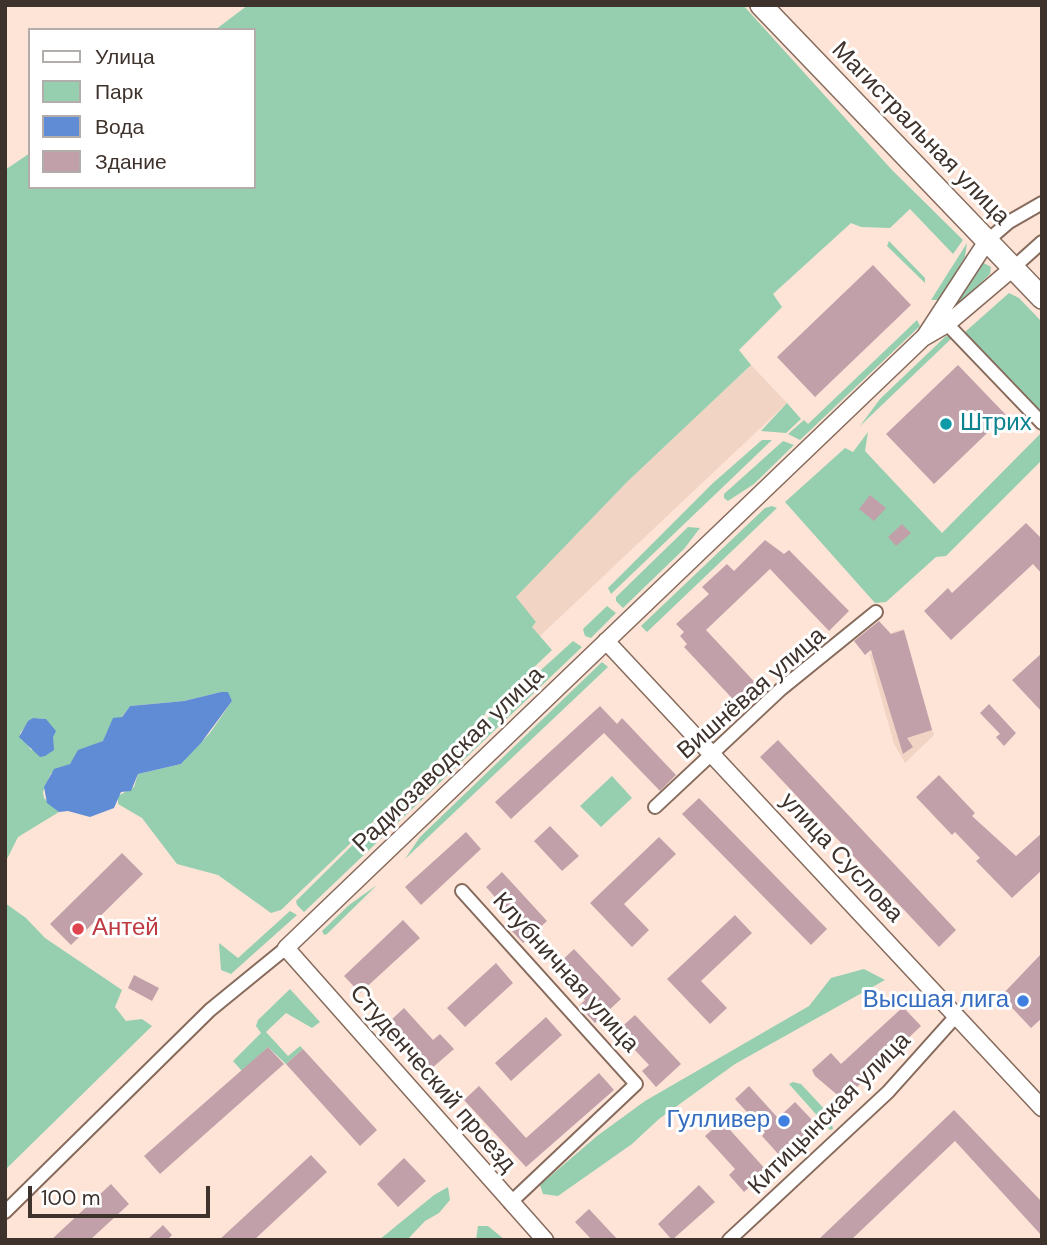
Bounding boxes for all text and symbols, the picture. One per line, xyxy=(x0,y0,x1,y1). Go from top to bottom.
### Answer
legend xyxy=(28,28,256,189)
street label: Магистральная улица xyxy=(825,36,1015,232)
text: Улица xyxy=(95,43,155,71)
text: Парк xyxy=(95,78,143,106)
text: Вода xyxy=(95,113,144,141)
text: Здание xyxy=(95,148,167,176)
place label: Штрих xyxy=(960,410,1032,438)
marker: Штрих xyxy=(938,416,954,432)
street label: Вишнёвая улица xyxy=(672,622,832,766)
street label: Радиозаводская улица xyxy=(347,661,551,859)
street label: улица Суслова xyxy=(774,787,908,929)
street label: Клубничная улица xyxy=(486,887,644,1059)
place label: Антей xyxy=(92,915,159,943)
marker: Антей xyxy=(70,921,86,937)
street label: Студенческий проезд xyxy=(343,979,521,1179)
place label: Высшая лига xyxy=(863,987,1009,1015)
marker: Высшая лига xyxy=(1015,993,1031,1009)
street label: Китицынская улица xyxy=(743,1027,917,1201)
place label: Гулливер xyxy=(667,1107,770,1135)
marker: Гулливер xyxy=(776,1113,792,1129)
scale bar xyxy=(32,1172,214,1216)
text: 100 m xyxy=(41,1184,101,1212)

